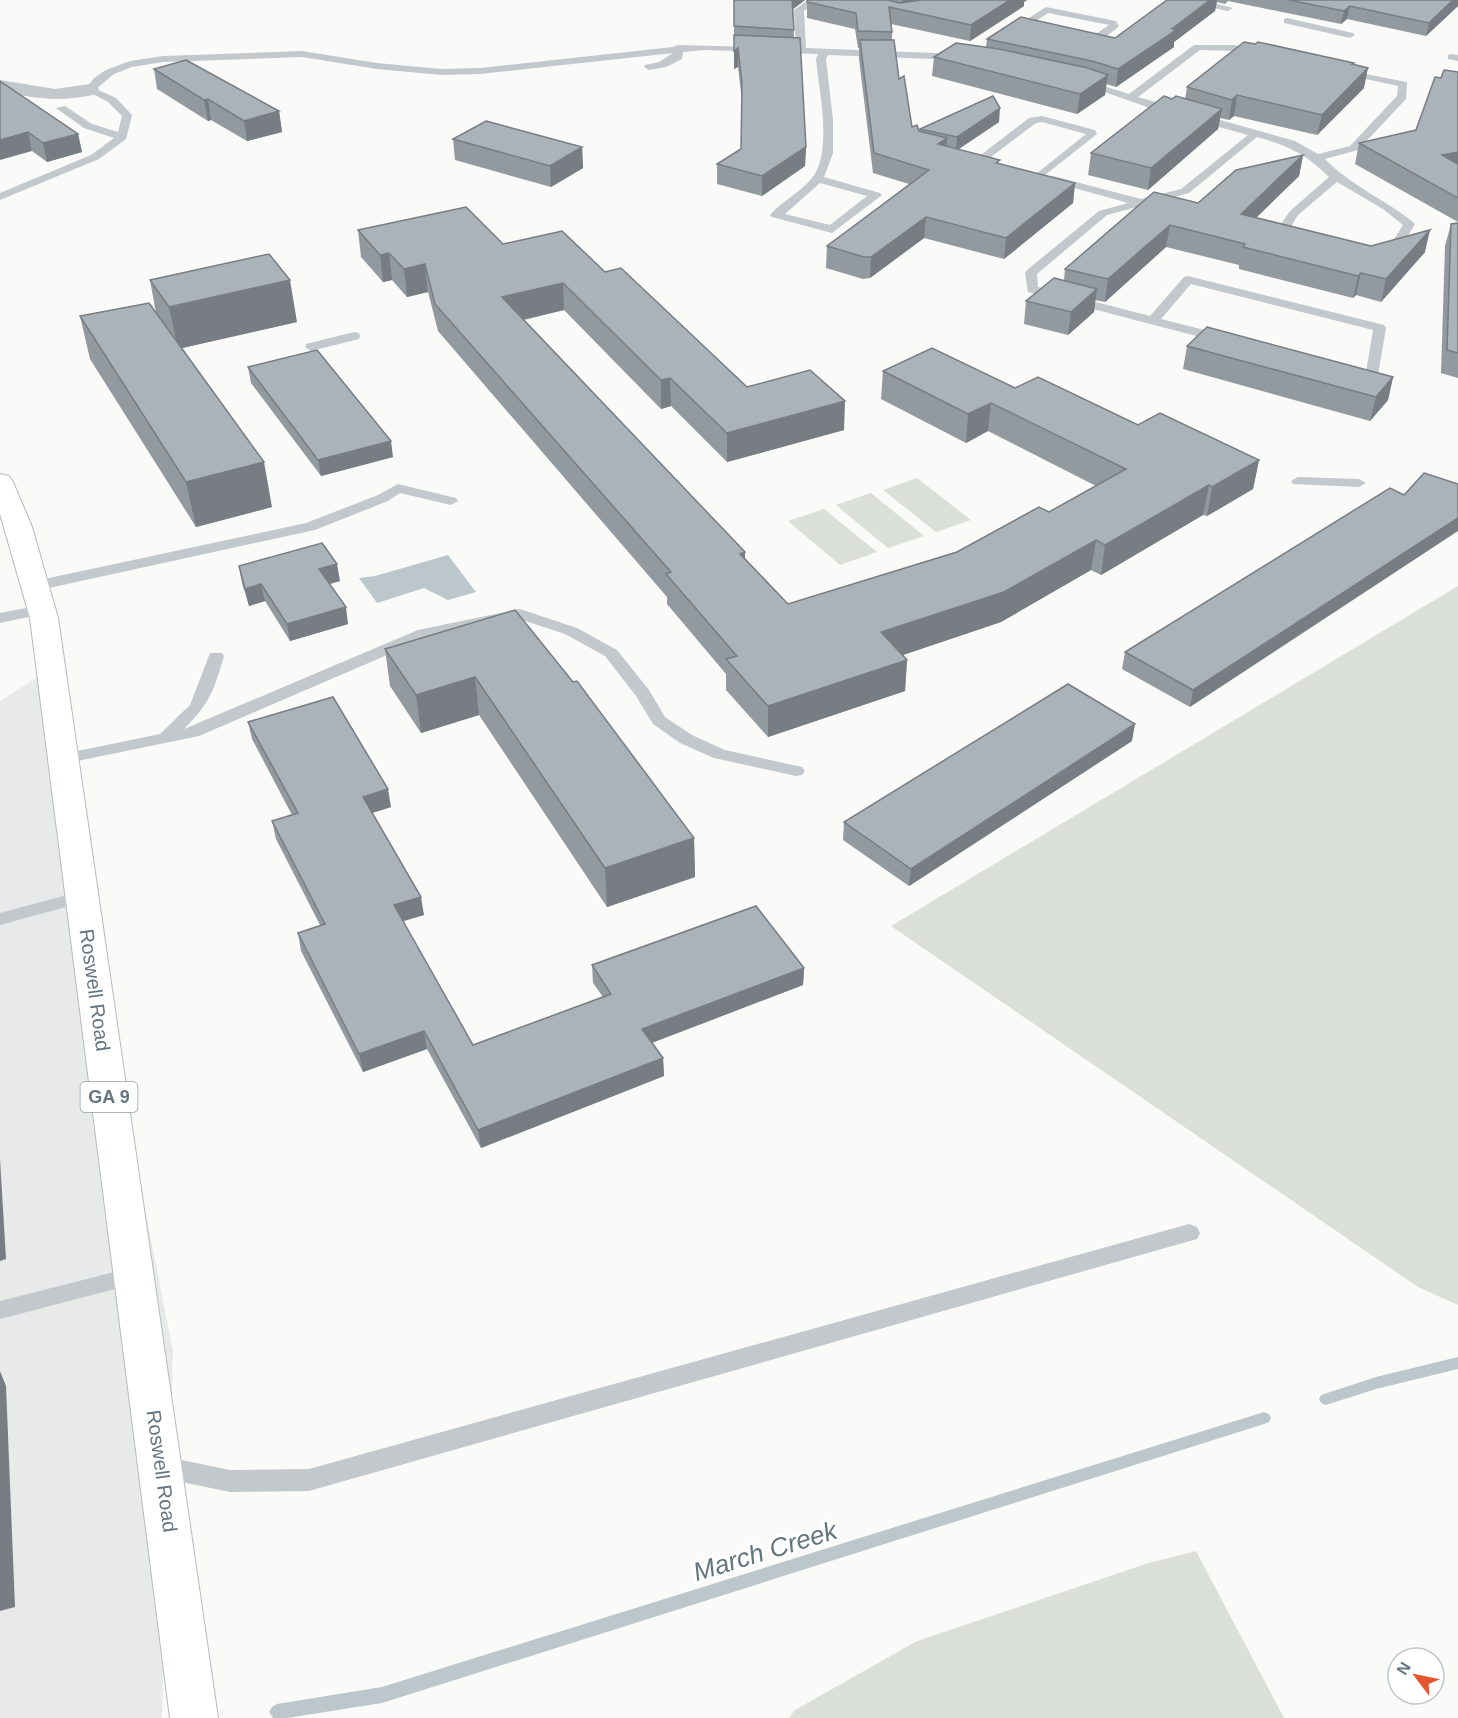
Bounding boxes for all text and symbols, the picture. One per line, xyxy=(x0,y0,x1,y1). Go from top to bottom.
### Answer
street label: Roswell Road xyxy=(76,927,114,1053)
road number: GA 9 xyxy=(80,1082,138,1112)
street label: Roswell Road xyxy=(143,1408,181,1534)
water label: March Creek xyxy=(689,1514,842,1587)
north arrow xyxy=(1386,1646,1446,1706)
text: N xyxy=(1393,1659,1414,1678)

